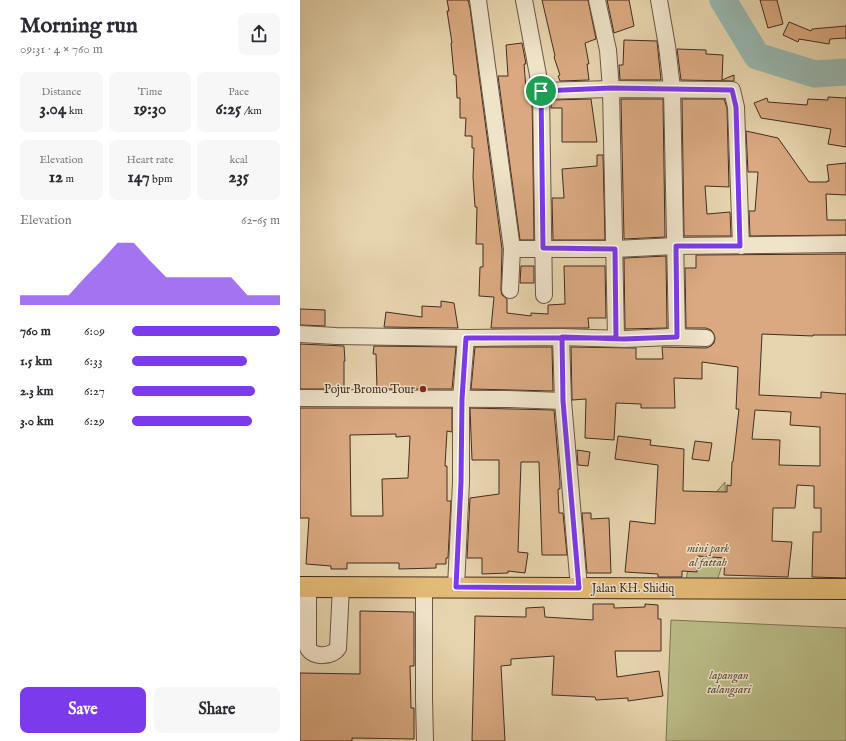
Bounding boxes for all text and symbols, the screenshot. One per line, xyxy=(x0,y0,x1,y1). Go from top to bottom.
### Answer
text: Morning run xyxy=(20,12,138,40)
button: share xyxy=(238,13,280,55)
text: 09:31 · 4 × 760 m xyxy=(20,41,103,58)
pin xyxy=(524,74,558,108)
icon: arrive xyxy=(530,80,552,102)
text: Distance xyxy=(41,85,81,99)
text: Time xyxy=(138,85,162,99)
text: Pace xyxy=(228,85,249,99)
text: 3.04 xyxy=(40,99,66,120)
text: 19:30 xyxy=(134,99,166,120)
text: 6:25 xyxy=(216,99,241,120)
text: km xyxy=(66,104,83,118)
text: /km xyxy=(241,104,262,118)
text: Elevation xyxy=(40,153,83,167)
text: Heart rate xyxy=(127,153,173,167)
text: kcal xyxy=(229,153,248,167)
text: 12 xyxy=(49,167,63,188)
text: 147 xyxy=(128,167,150,188)
text: 235 xyxy=(228,167,249,188)
text: m xyxy=(63,172,74,186)
text: bpm xyxy=(150,172,172,186)
text: Elevation xyxy=(20,212,72,229)
text: 62–65 m xyxy=(241,212,280,229)
text: 760 m xyxy=(20,323,51,340)
text: 6:09 xyxy=(84,323,105,340)
text: 1.5 km xyxy=(20,353,52,370)
text: 6:33 xyxy=(84,353,103,370)
place label: Pojur Bromo Tour xyxy=(324,382,416,397)
text: 2.3 km xyxy=(20,383,54,400)
text: 6:27 xyxy=(84,383,105,400)
marker: Pojur Bromo Tour xyxy=(418,384,428,394)
text: 3.0 km xyxy=(20,413,54,430)
text: 6:29 xyxy=(84,413,105,430)
park label: mini park al fattah xyxy=(687,541,729,570)
street label: Jalan KH. Shidiq xyxy=(590,581,675,597)
park label: lapangan talangsari xyxy=(707,668,752,698)
button: Save xyxy=(20,687,146,733)
button: Share xyxy=(154,687,280,733)

